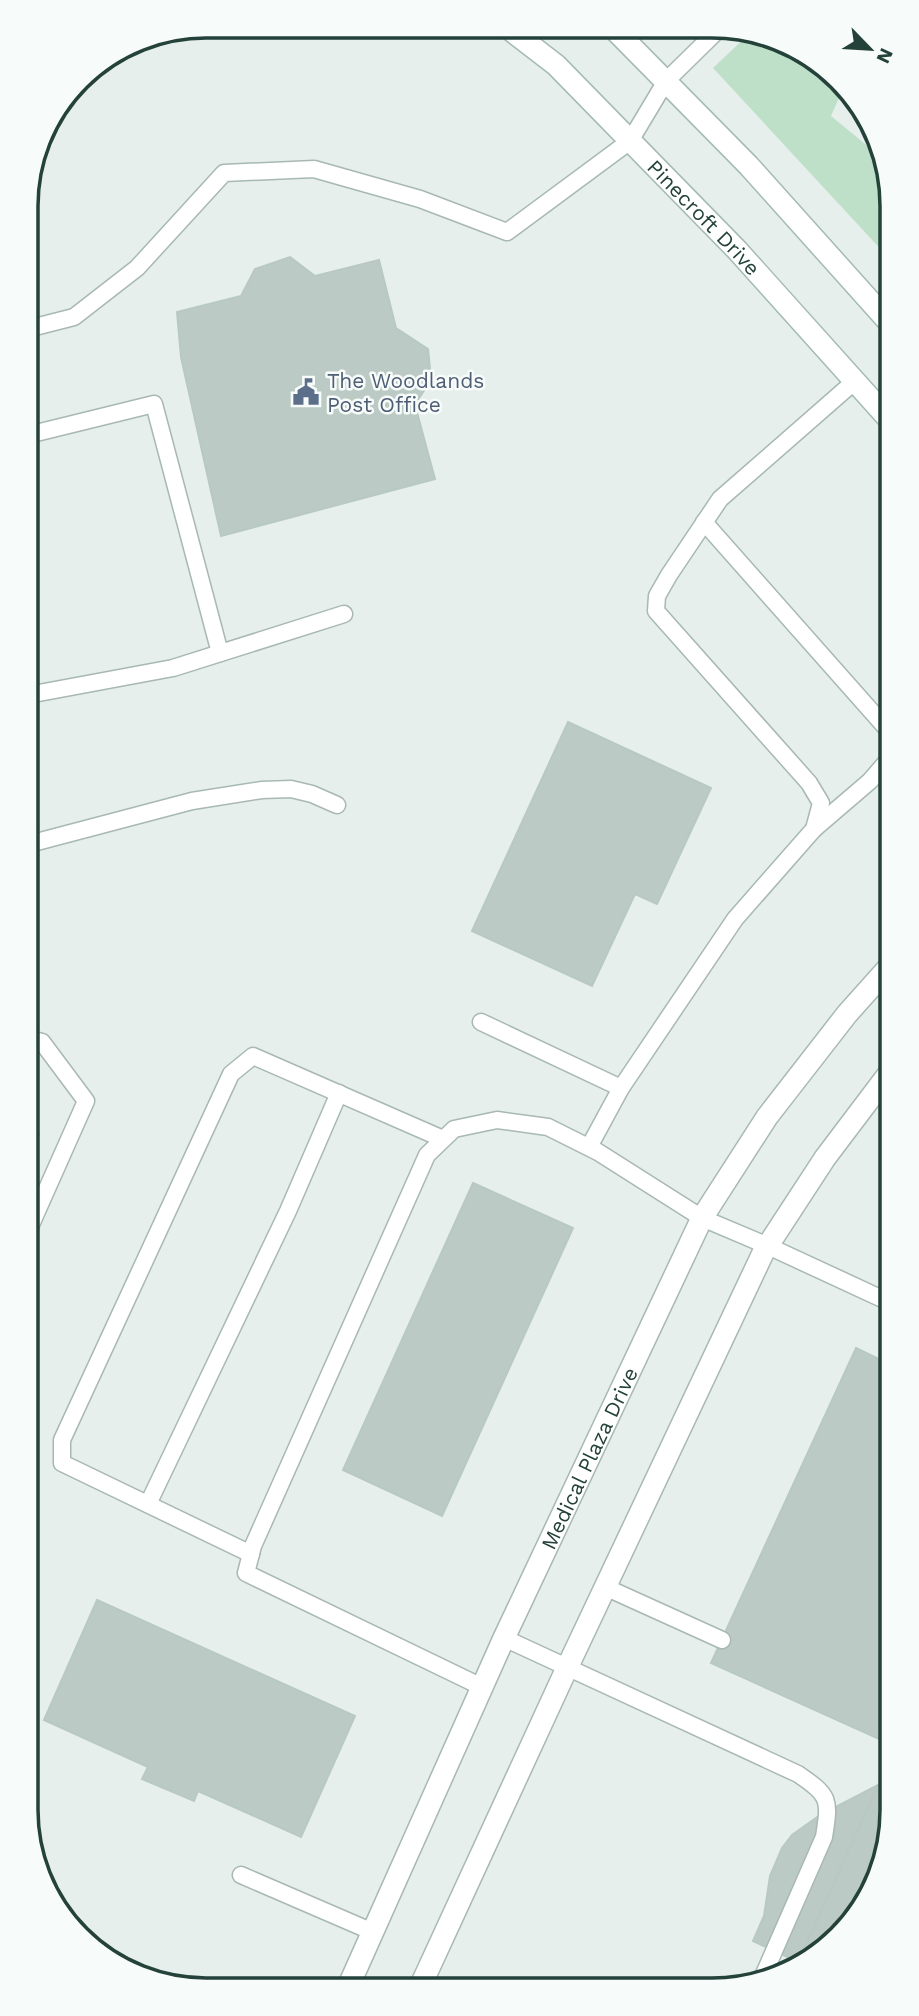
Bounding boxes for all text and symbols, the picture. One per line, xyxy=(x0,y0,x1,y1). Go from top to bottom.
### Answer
north arrow xyxy=(835,14,905,84)
text: N xyxy=(872,45,898,67)
street label: Pinecroft Drive xyxy=(643,154,766,280)
place label: The Woodlands Post Office xyxy=(327,368,484,417)
public building icon: The Woodlands Post Office xyxy=(291,377,321,407)
street label: Medical Plaza Drive xyxy=(535,1363,642,1553)

